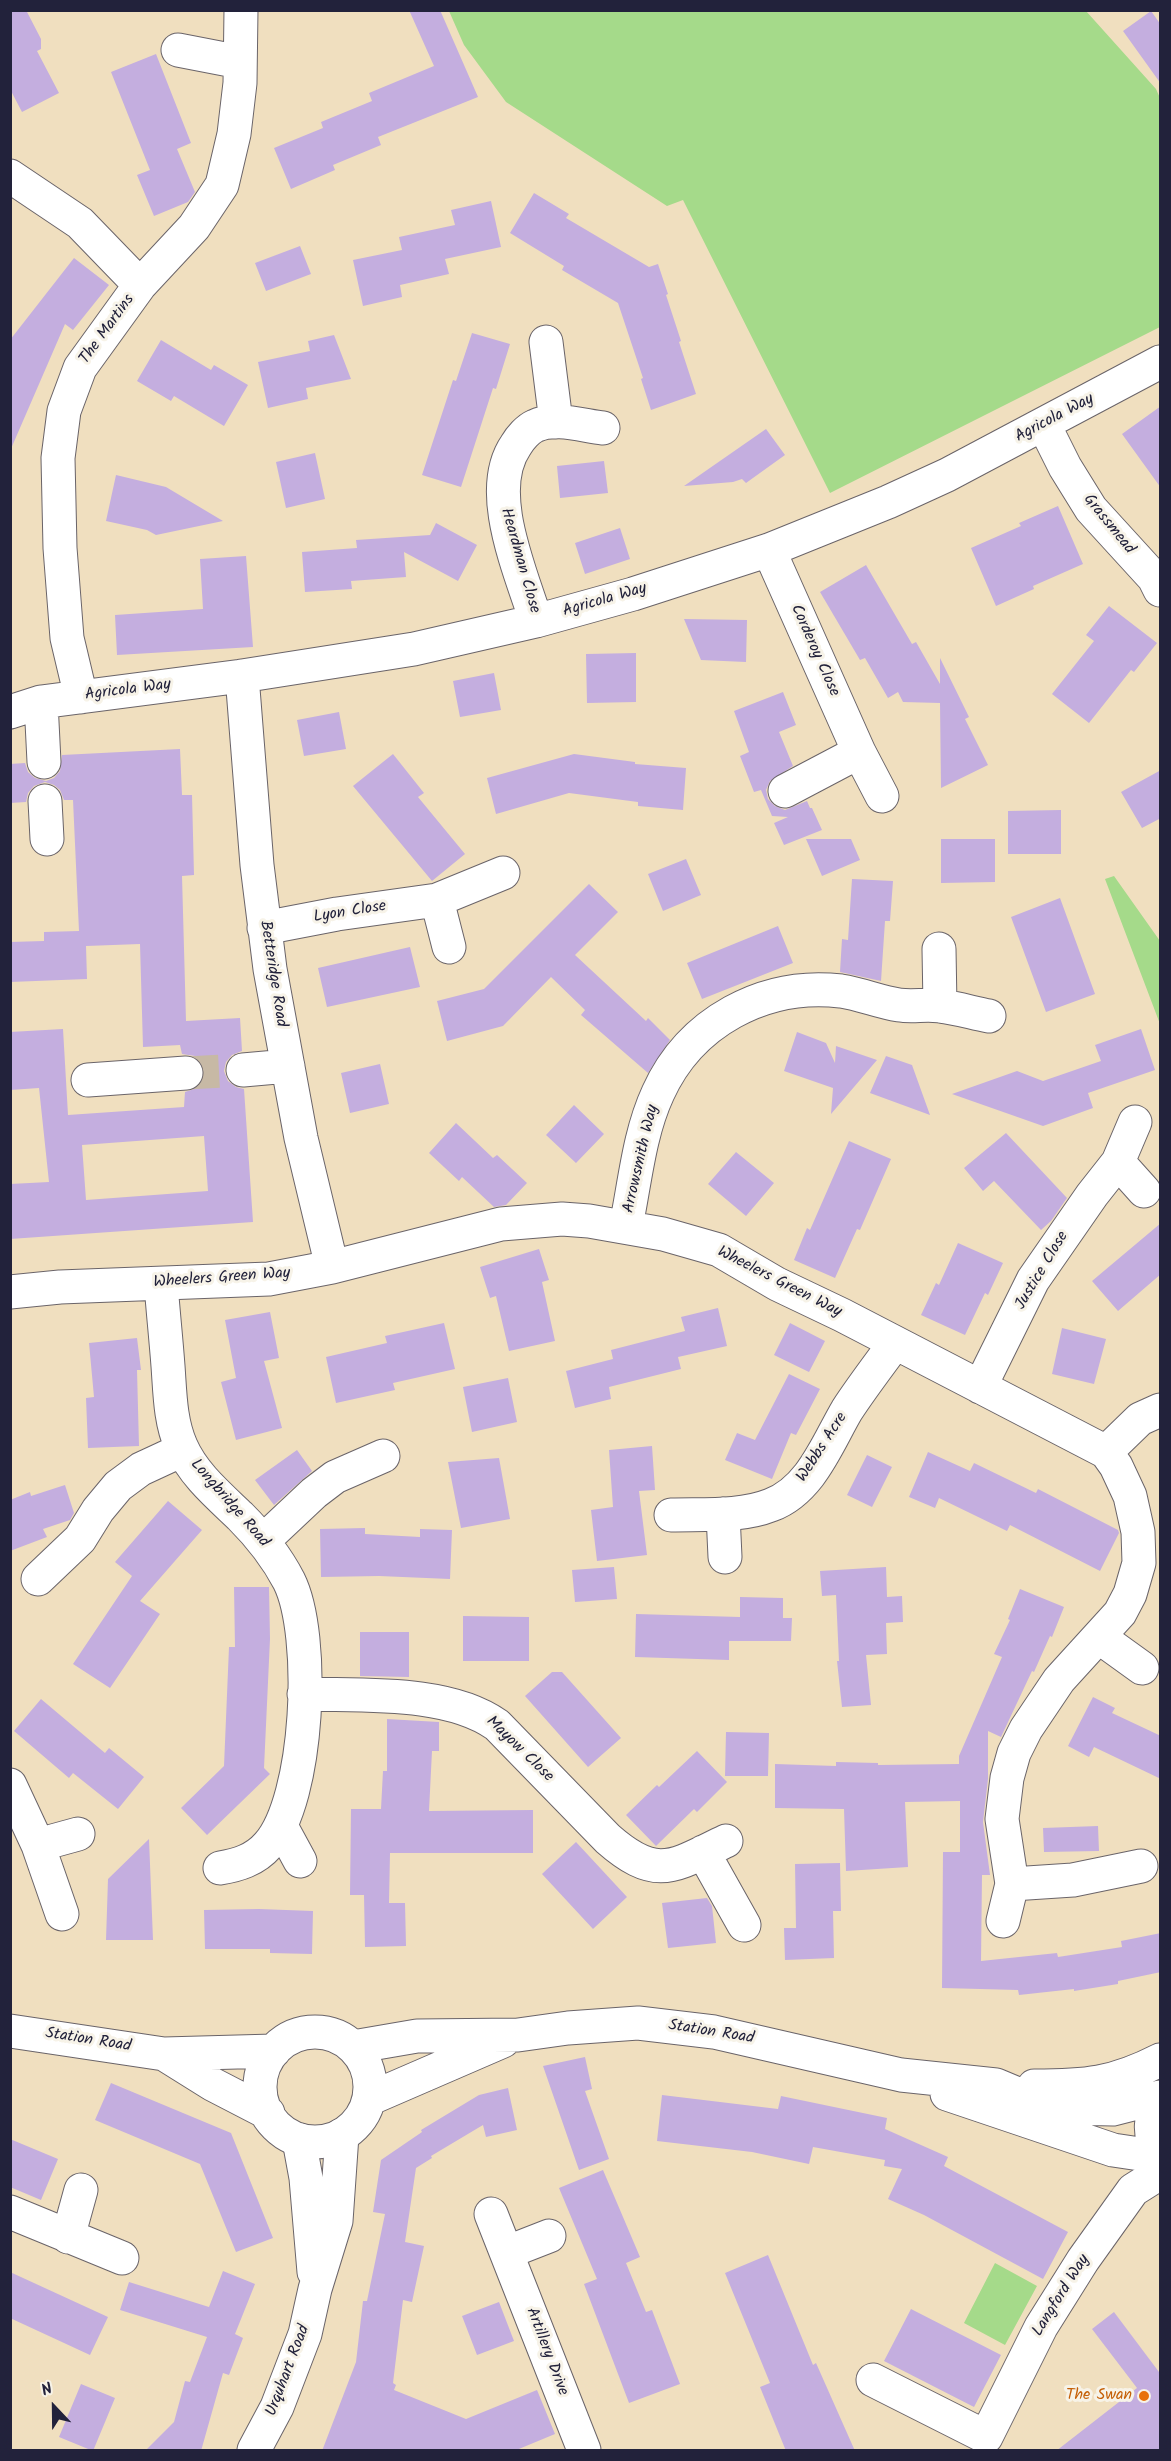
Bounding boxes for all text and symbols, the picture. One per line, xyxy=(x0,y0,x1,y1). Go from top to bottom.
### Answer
street label: The Martins xyxy=(76,291,140,369)
street label: Agricola Way xyxy=(1012,390,1098,448)
street label: Grassmead xyxy=(1078,491,1138,559)
street label: Heardman Close xyxy=(495,506,543,616)
street label: Agricola Way xyxy=(561,580,649,622)
street label: Corderoy Close xyxy=(785,602,843,700)
street label: Agricola Way xyxy=(84,676,172,706)
street label: Lyon Close xyxy=(312,898,388,928)
street label: Betteridge Road xyxy=(254,919,290,1029)
street label: Arrowsmith Way xyxy=(620,1103,664,1215)
street label: Justice Close xyxy=(1012,1229,1074,1313)
street label: Wheelers Green Way xyxy=(714,1243,844,1323)
street label: Wheelers Green Way xyxy=(153,1265,291,1293)
street label: Webbs Acre xyxy=(793,1410,853,1486)
street label: Longbridge Road xyxy=(185,1456,273,1552)
street label: Mayow Close xyxy=(481,1713,557,1787)
street label: Station Road xyxy=(667,2017,755,2049)
street label: Station Road xyxy=(44,2025,132,2057)
street label: Langford Way xyxy=(1029,2252,1095,2340)
street label: Artillery Drive xyxy=(520,2305,572,2399)
street label: Urquhart Road xyxy=(263,2323,315,2419)
text: N xyxy=(38,2376,56,2403)
north arrow xyxy=(24,2377,84,2437)
place label: The Swan xyxy=(1066,2386,1132,2406)
marker: The Swan xyxy=(1137,2389,1151,2403)

